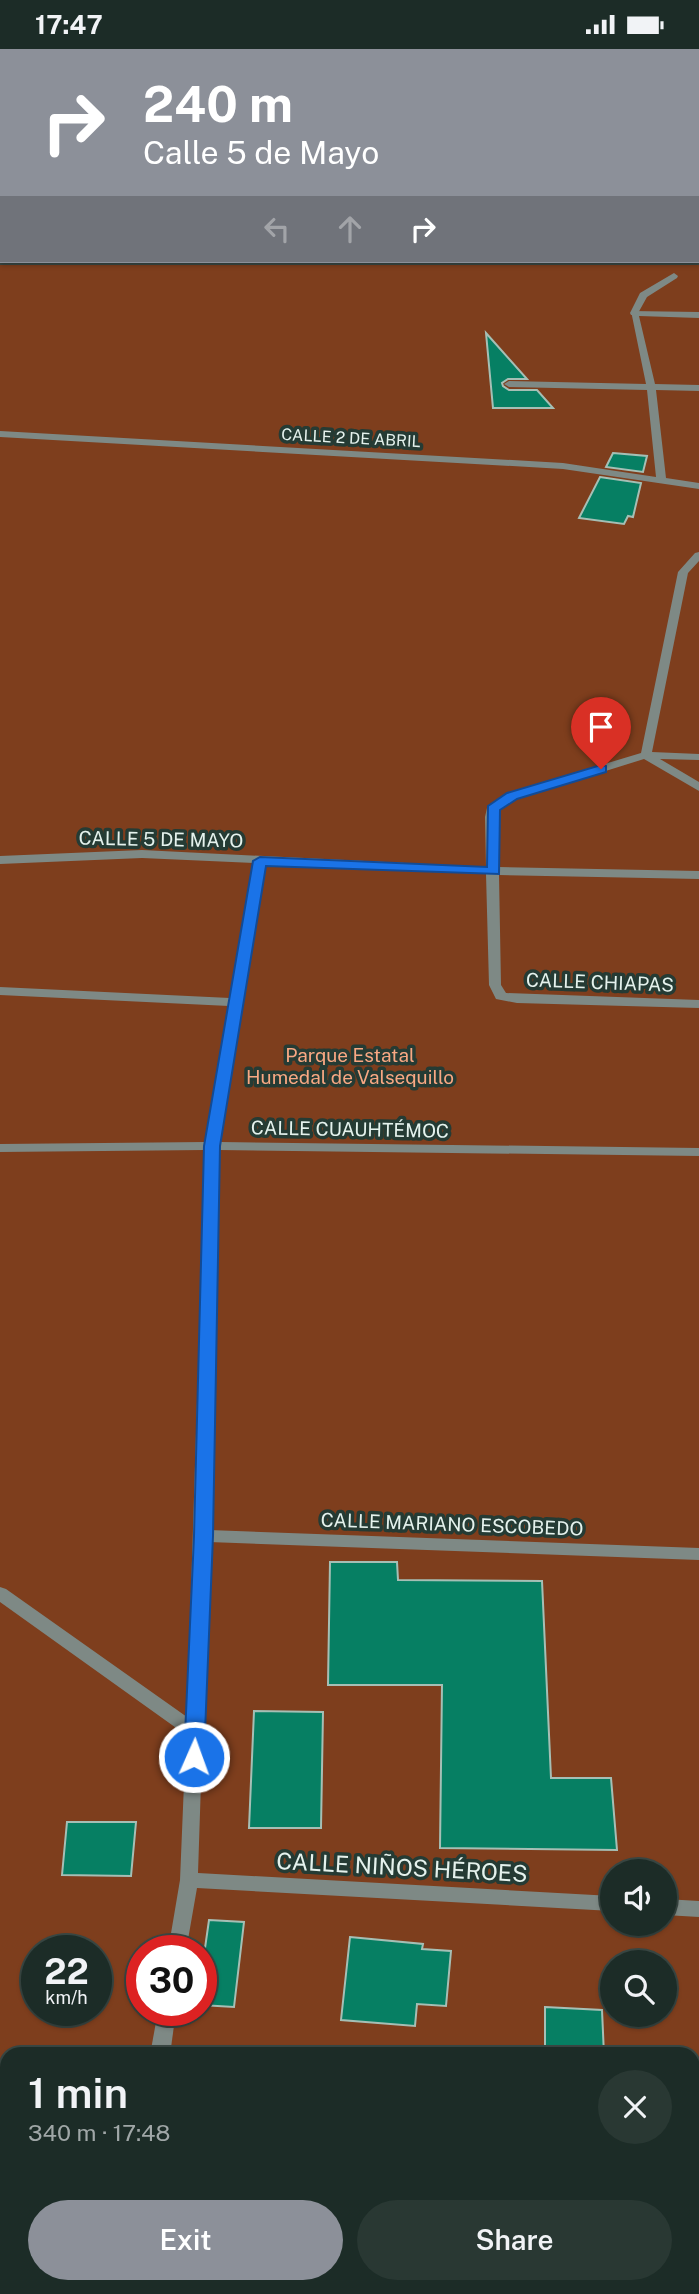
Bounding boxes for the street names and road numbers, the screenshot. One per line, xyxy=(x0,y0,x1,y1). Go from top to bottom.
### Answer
street label: CALLE 2 DE ABRIL xyxy=(281,425,421,451)
street label: CALLE 5 DE MAYO xyxy=(78,827,244,851)
street label: CALLE CHIAPAS xyxy=(526,968,674,996)
street label: CALLE CUAUHTÉMOC xyxy=(251,1116,449,1142)
street label: CALLE MARIANO ESCOBEDO xyxy=(320,1508,584,1540)
street label: CALLE NIÑOS HÉROES xyxy=(276,1847,528,1887)

